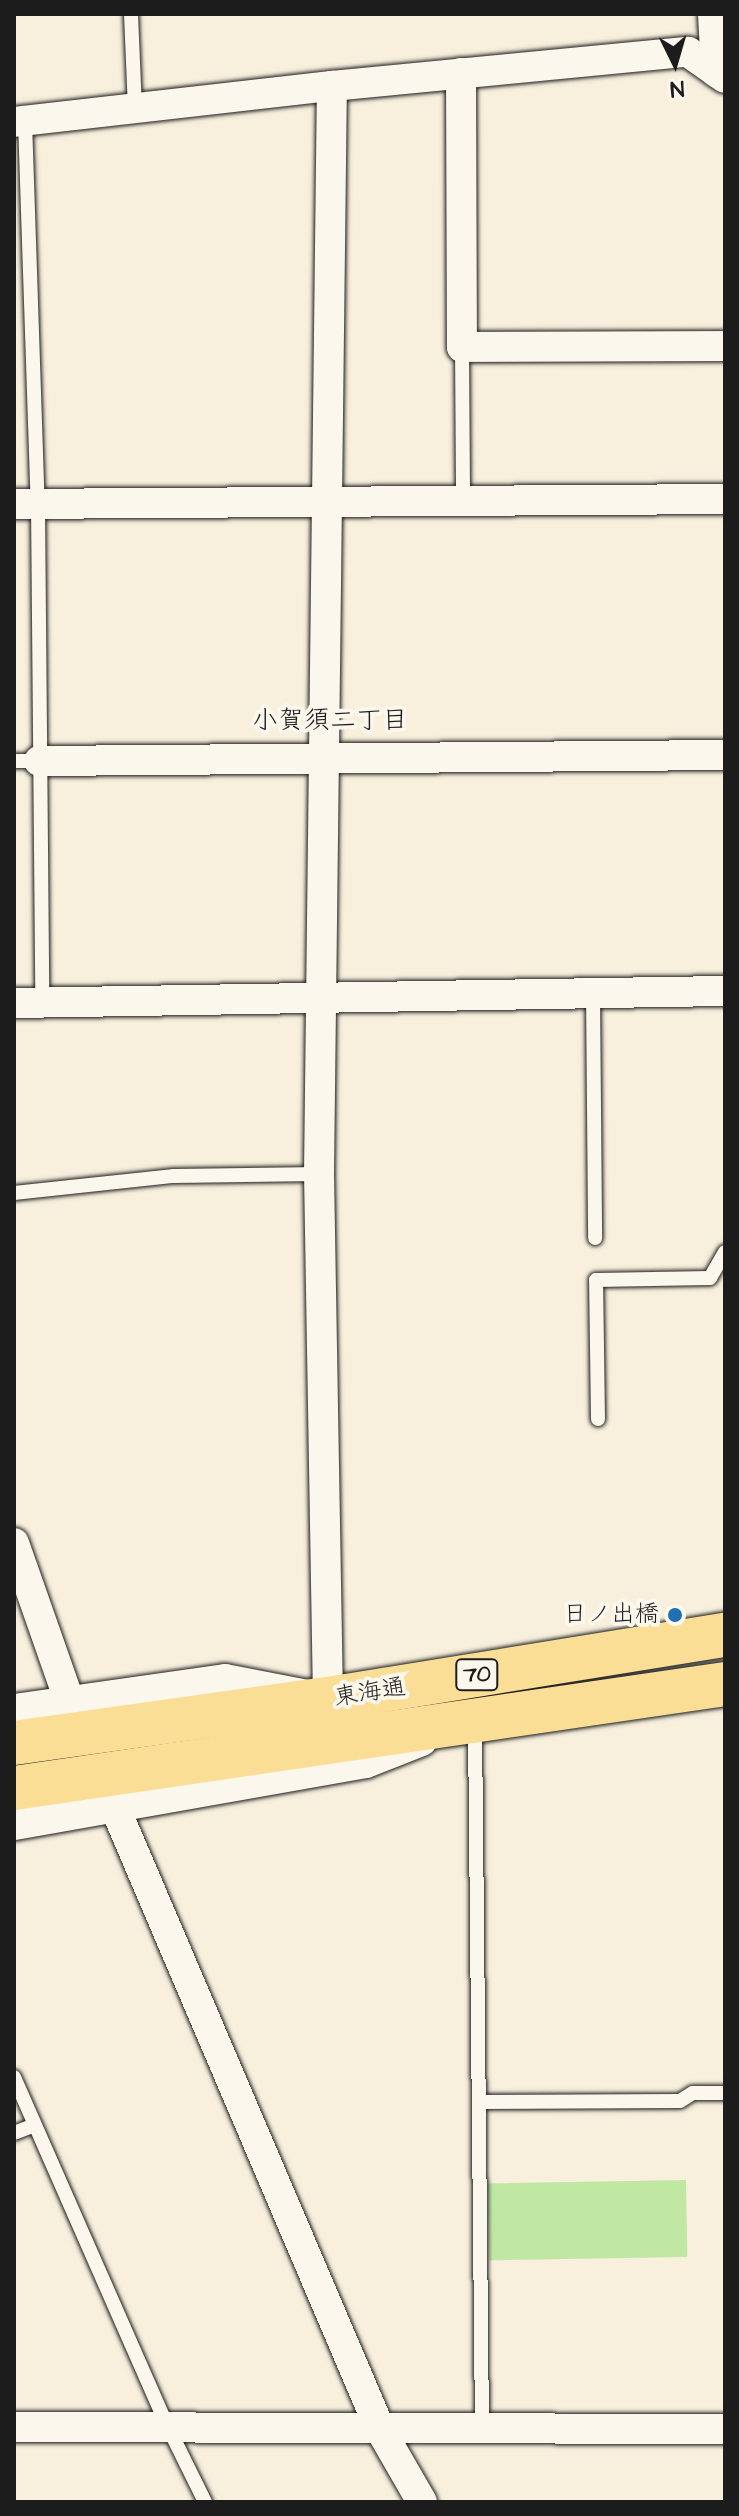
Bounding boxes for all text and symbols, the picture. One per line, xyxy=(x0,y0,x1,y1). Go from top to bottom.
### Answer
north arrow xyxy=(635,24,715,104)
text: N xyxy=(669,72,685,104)
district label: 小賀須二丁目 xyxy=(252,705,408,737)
place label: 日ノ出橋 xyxy=(563,1601,659,1629)
marker: 日ノ出橋 xyxy=(666,1606,684,1624)
road number: 70 xyxy=(455,1657,499,1693)
street label: 東海通 xyxy=(332,1673,408,1713)

